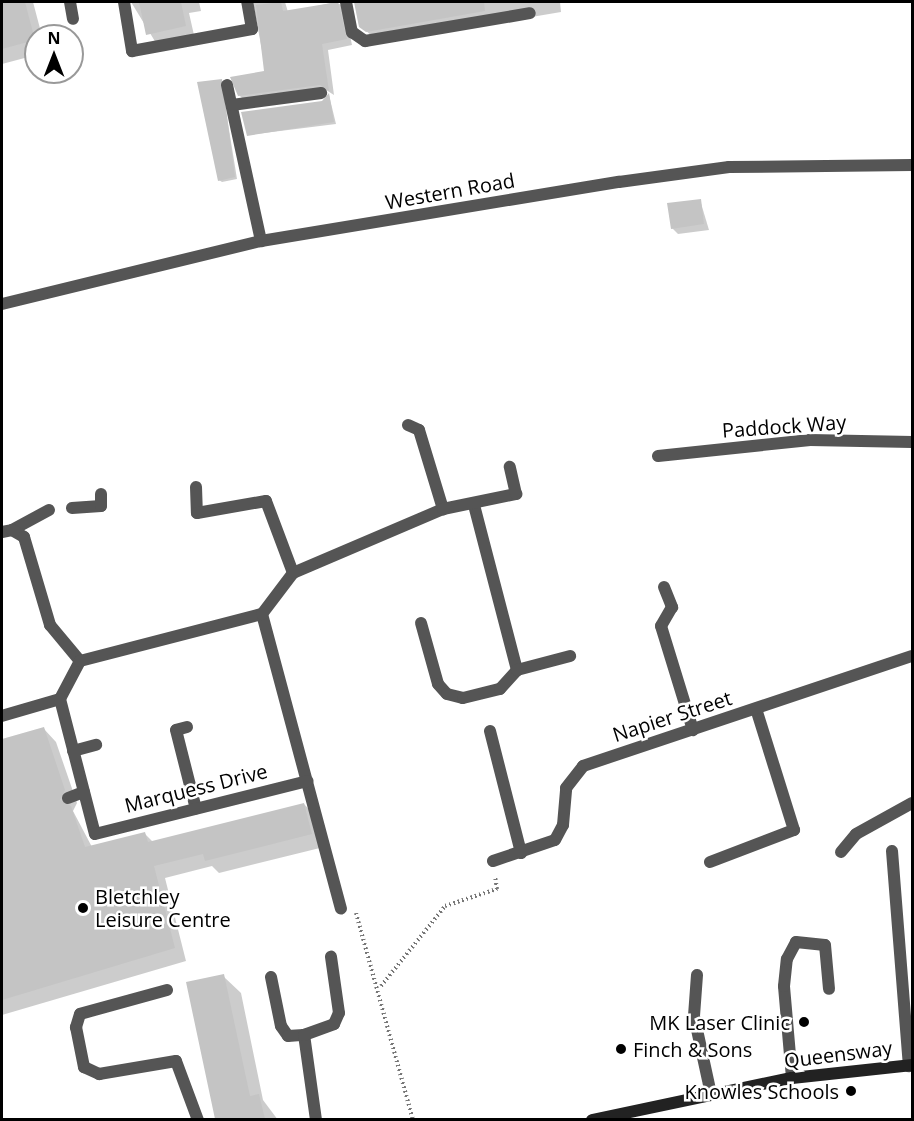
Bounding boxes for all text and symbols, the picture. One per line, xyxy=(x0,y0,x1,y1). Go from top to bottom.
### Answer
north arrow xyxy=(24,24,84,84)
text: N xyxy=(47,27,61,49)
street label: Western Road xyxy=(383,168,517,214)
street label: Paddock Way xyxy=(721,410,847,442)
street label: Napier Street xyxy=(609,685,735,747)
street label: Marquess Drive xyxy=(122,759,270,817)
place label: Bletchley Leisure Centre xyxy=(95,885,231,932)
marker: Bletchley Leisure Centre xyxy=(76,901,90,915)
place label: MK Laser Clinic xyxy=(649,1010,790,1034)
marker: MK Laser Clinic xyxy=(795,1013,813,1031)
street label: Queensway xyxy=(783,1035,893,1073)
place label: Finch & Sons xyxy=(633,1037,752,1061)
marker: Finch & Sons xyxy=(614,1042,628,1056)
place label: Knowles Schools xyxy=(684,1079,839,1103)
marker: Knowles Schools xyxy=(844,1084,858,1098)

